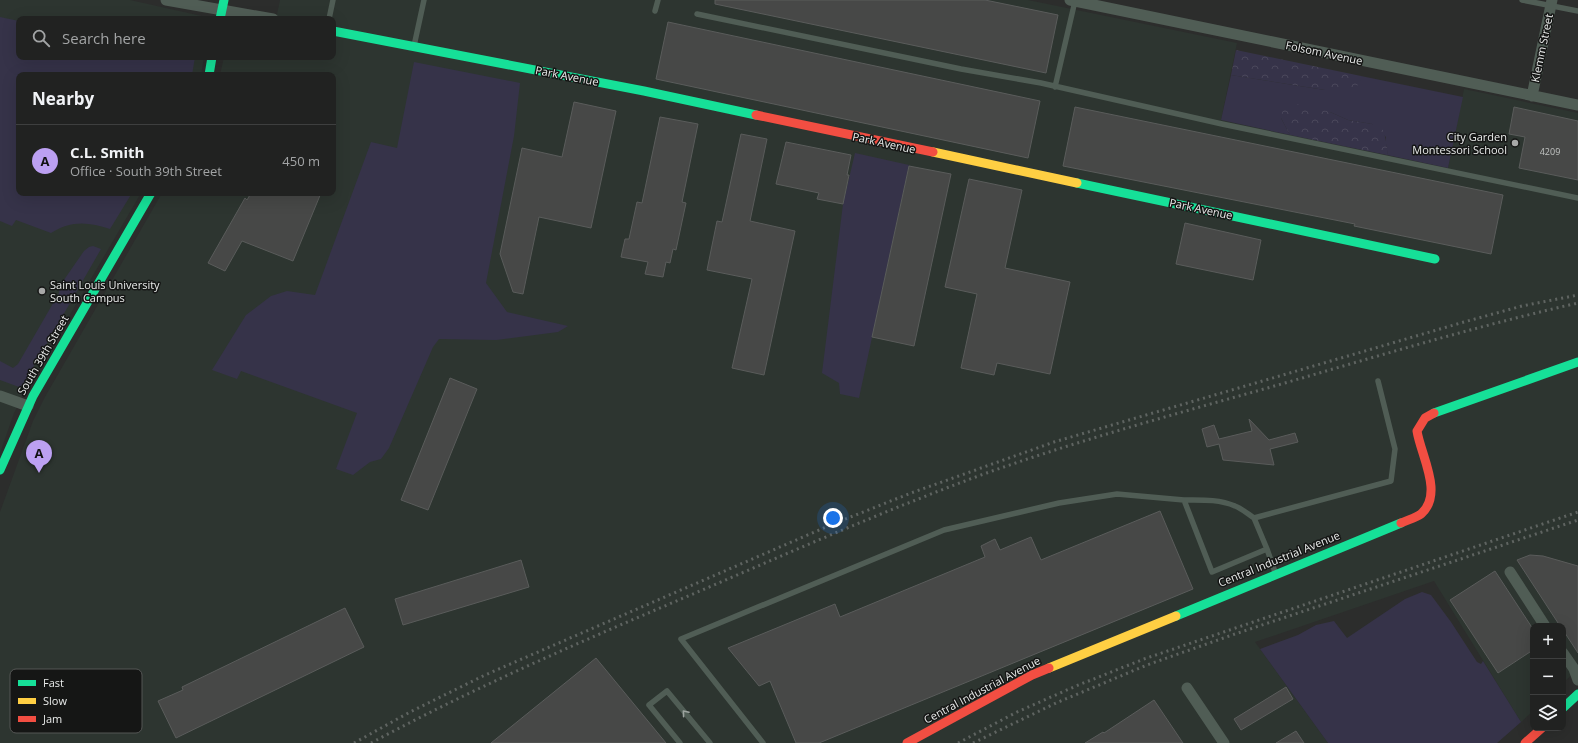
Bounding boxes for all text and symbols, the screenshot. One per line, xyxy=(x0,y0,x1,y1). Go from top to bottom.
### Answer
street label: Klemm Street xyxy=(1527,12,1556,84)
search box xyxy=(16,16,336,60)
icon: search xyxy=(30,27,52,49)
text: Search here xyxy=(62,28,146,48)
street label: Folsom Avenue xyxy=(1284,37,1364,68)
street label: Park Avenue xyxy=(534,62,600,89)
text: Nearby xyxy=(32,87,94,110)
street label: Park Avenue xyxy=(851,129,917,157)
place label: City Garden Montessori School xyxy=(1412,129,1507,157)
marker: City Garden Montessori School xyxy=(1510,138,1520,148)
text: C.L. Smith xyxy=(70,142,144,162)
house number: 4209 xyxy=(1540,145,1560,158)
text: A xyxy=(41,152,49,170)
text: 450 m xyxy=(282,152,320,170)
text: Office · South 39th Street xyxy=(70,162,222,180)
street label: Park Avenue xyxy=(1168,195,1234,223)
place label: Saint Louis University South Campus xyxy=(50,277,160,305)
marker: Saint Louis University South Campus xyxy=(37,286,47,296)
street label: South 39th Street xyxy=(14,312,72,397)
pin: A xyxy=(26,440,52,473)
your location xyxy=(823,508,843,528)
street label: Central Industrial Avenue xyxy=(1216,527,1342,590)
map controls xyxy=(1530,623,1566,731)
button: + xyxy=(1530,623,1566,659)
street label: Central Industrial Avenue xyxy=(921,652,1043,727)
button: − xyxy=(1530,659,1566,695)
legend xyxy=(10,669,142,733)
text: Fast xyxy=(43,675,64,690)
text: Slow xyxy=(43,693,67,708)
button: layers xyxy=(1530,695,1566,731)
one-way arrow xyxy=(682,710,689,718)
text: Jam xyxy=(42,711,62,726)

